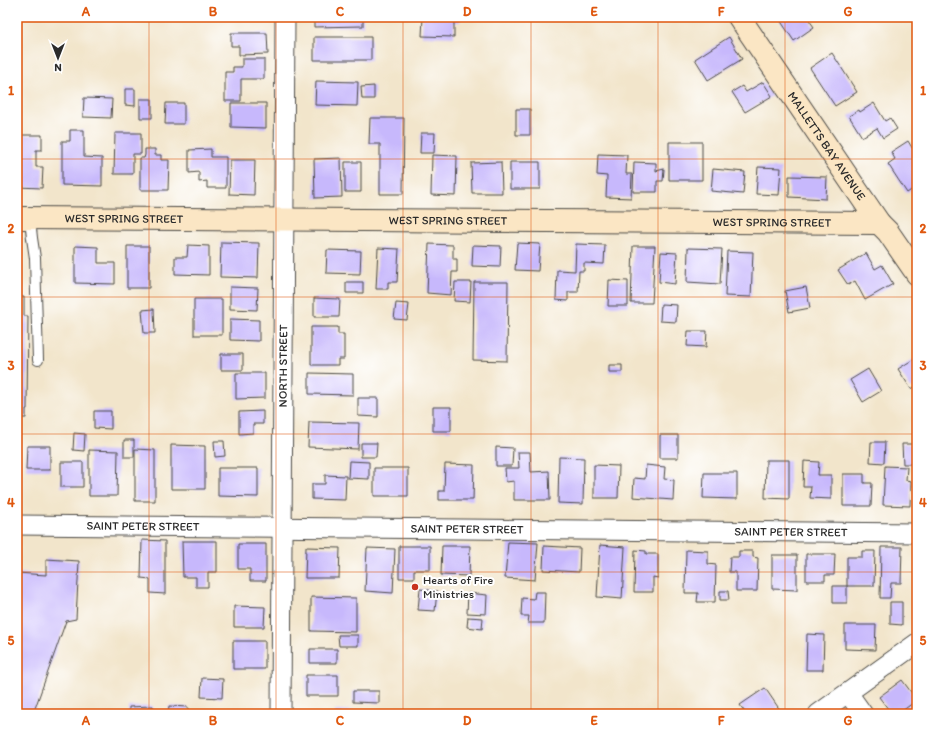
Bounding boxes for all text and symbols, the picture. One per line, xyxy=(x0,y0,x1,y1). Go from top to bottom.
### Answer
text: A xyxy=(81,4,91,19)
text: B xyxy=(209,4,218,19)
text: C xyxy=(336,4,345,19)
text: D xyxy=(463,4,472,19)
text: E xyxy=(590,4,598,19)
text: F xyxy=(718,4,725,19)
text: G xyxy=(844,4,853,19)
north arrow xyxy=(38,38,78,78)
text: N xyxy=(54,61,62,74)
text: 1 xyxy=(8,83,14,98)
text: 1 xyxy=(920,83,926,98)
street label: MALLETTS BAY AVENUE xyxy=(785,89,869,203)
street label: WEST SPRING STREET xyxy=(65,211,184,226)
street label: WEST SPRING STREET xyxy=(389,213,508,228)
street label: WEST SPRING STREET xyxy=(713,215,832,230)
text: 2 xyxy=(8,221,15,236)
text: 2 xyxy=(920,221,927,236)
street label: NORTH STREET xyxy=(276,324,290,407)
text: 3 xyxy=(7,358,15,373)
text: 3 xyxy=(919,358,927,373)
text: 4 xyxy=(7,495,15,510)
text: 4 xyxy=(919,495,927,510)
street label: SAINT PETER STREET xyxy=(86,519,200,534)
street label: SAINT PETER STREET xyxy=(410,521,524,537)
street label: SAINT PETER STREET xyxy=(734,524,848,539)
place label: Hearts of Fire Ministries xyxy=(423,573,493,601)
marker: Hearts of Fire Ministries xyxy=(410,582,420,592)
text: 5 xyxy=(8,633,15,648)
text: 5 xyxy=(920,633,927,648)
text: A xyxy=(81,713,91,728)
text: B xyxy=(209,713,218,728)
text: C xyxy=(336,713,345,728)
text: D xyxy=(463,713,472,728)
text: E xyxy=(590,713,598,728)
text: F xyxy=(718,713,725,728)
text: G xyxy=(844,713,853,728)

